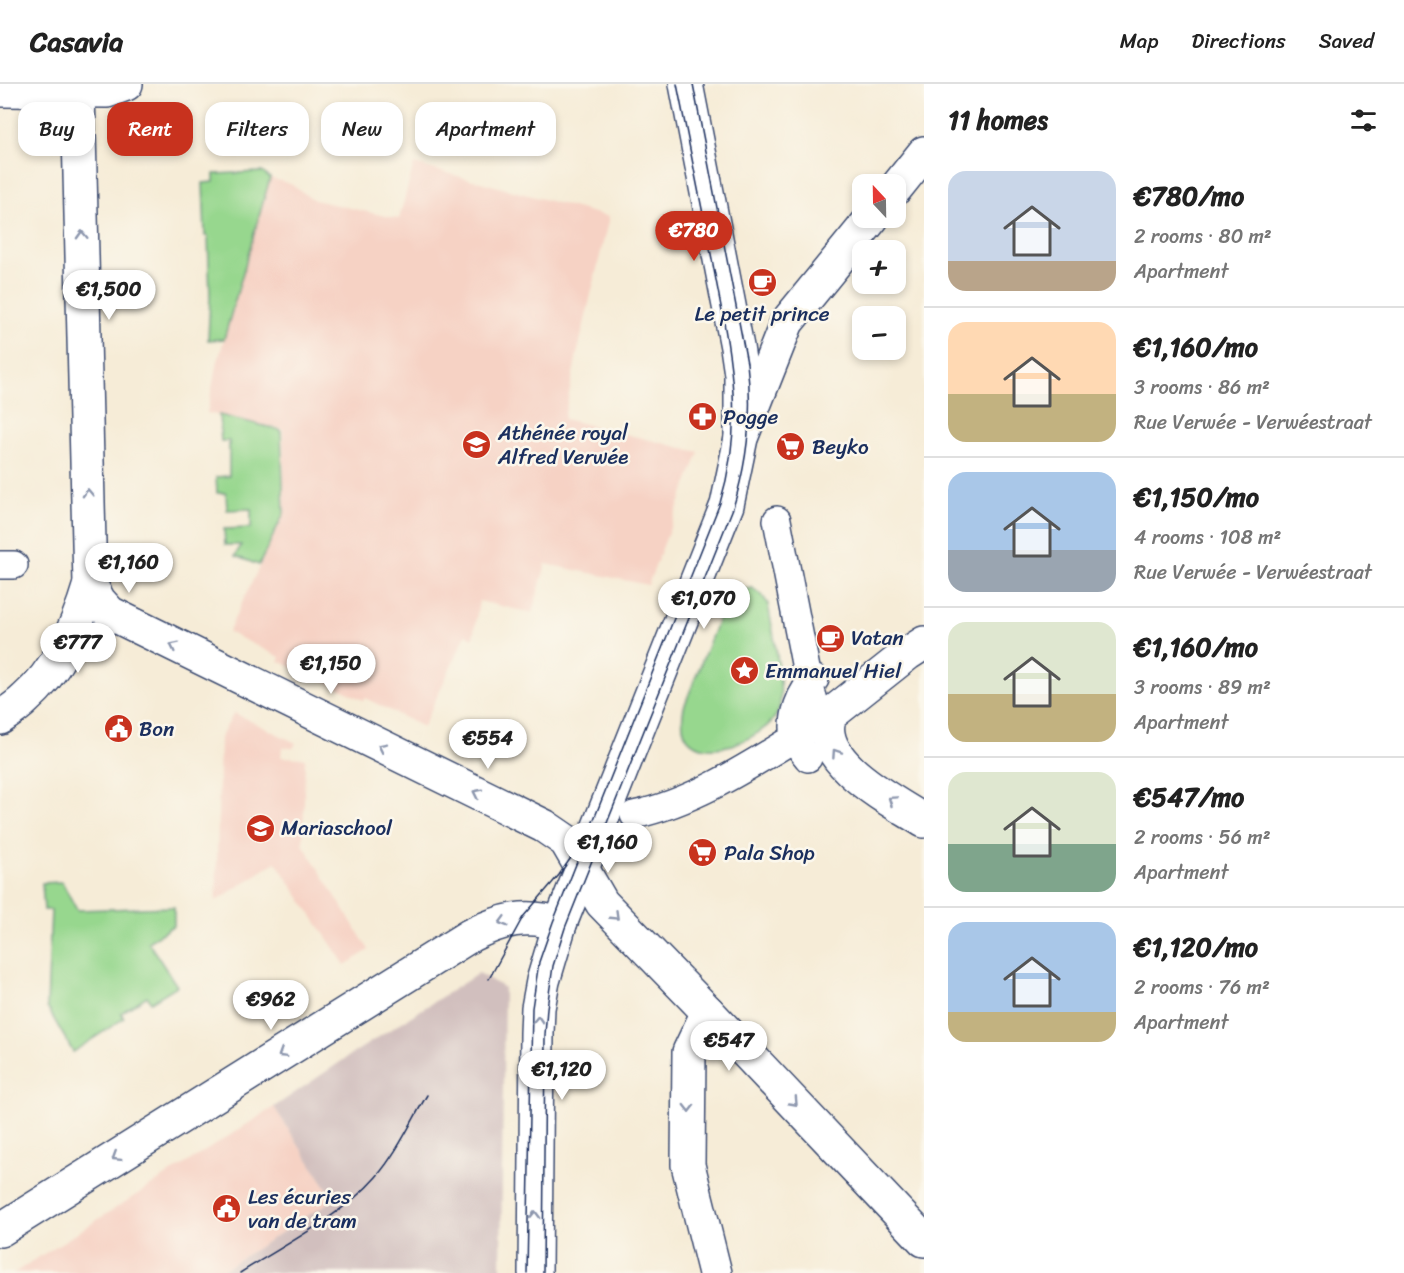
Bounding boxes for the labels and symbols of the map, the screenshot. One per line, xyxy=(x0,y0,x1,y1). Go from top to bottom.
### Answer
north arrow xyxy=(852,174,906,228)
pin: €780 xyxy=(658,211,730,262)
one-way arrow xyxy=(75,231,88,240)
cafe icon: Le petit prince xyxy=(746,267,778,299)
pin: €1,500 xyxy=(60,270,158,321)
place label: Le petit prince xyxy=(695,295,830,333)
place label: Pogge xyxy=(723,398,779,436)
pharmacy icon: Pogge xyxy=(686,401,718,433)
place label: Athénée royal Alfred Verwée xyxy=(497,414,629,476)
place label: Beyko xyxy=(812,428,869,466)
school or university icon: Athénée royal Alfred Verwée xyxy=(461,429,493,461)
supermarket icon: Beyko xyxy=(775,431,807,463)
one-way arrow xyxy=(82,489,95,498)
pin: €1,160 xyxy=(80,543,178,594)
pin: €1,070 xyxy=(655,579,753,630)
place label: Vatan xyxy=(851,619,904,657)
cafe icon: Vatan xyxy=(814,622,846,654)
pin: €777 xyxy=(42,623,114,674)
one-way arrow xyxy=(170,641,181,653)
pin: €1,150 xyxy=(282,644,380,695)
place label: Emmanuel Hiel xyxy=(765,652,902,690)
place icon: Emmanuel Hiel xyxy=(728,655,760,687)
place label: Bon xyxy=(139,710,174,748)
public building icon: Bon xyxy=(102,713,134,745)
pin: €554 xyxy=(452,719,524,770)
one-way arrow xyxy=(377,743,388,755)
one-way arrow xyxy=(832,749,844,759)
one-way arrow xyxy=(472,789,483,800)
one-way arrow xyxy=(888,796,899,807)
place label: Mariaschool xyxy=(281,809,393,847)
school or university icon: Mariaschool xyxy=(244,812,276,844)
pin: €1,160 xyxy=(559,823,657,874)
place label: Pala Shop xyxy=(724,834,815,872)
supermarket icon: Pala Shop xyxy=(687,837,719,869)
one-way arrow xyxy=(609,909,619,920)
one-way arrow xyxy=(498,915,509,927)
pin: €962 xyxy=(235,980,307,1031)
one-way arrow xyxy=(531,1015,544,1024)
pin: €547 xyxy=(693,1021,765,1072)
one-way arrow xyxy=(277,1047,288,1058)
pin: €1,120 xyxy=(513,1050,611,1101)
one-way arrow xyxy=(786,1095,797,1106)
one-way arrow xyxy=(682,1104,695,1113)
one-way arrow xyxy=(112,1150,122,1162)
place label: Les écuries van de tram xyxy=(248,1178,357,1240)
public building icon: Les écuries van de tram xyxy=(211,1193,243,1225)
one-way arrow xyxy=(529,1210,542,1219)

